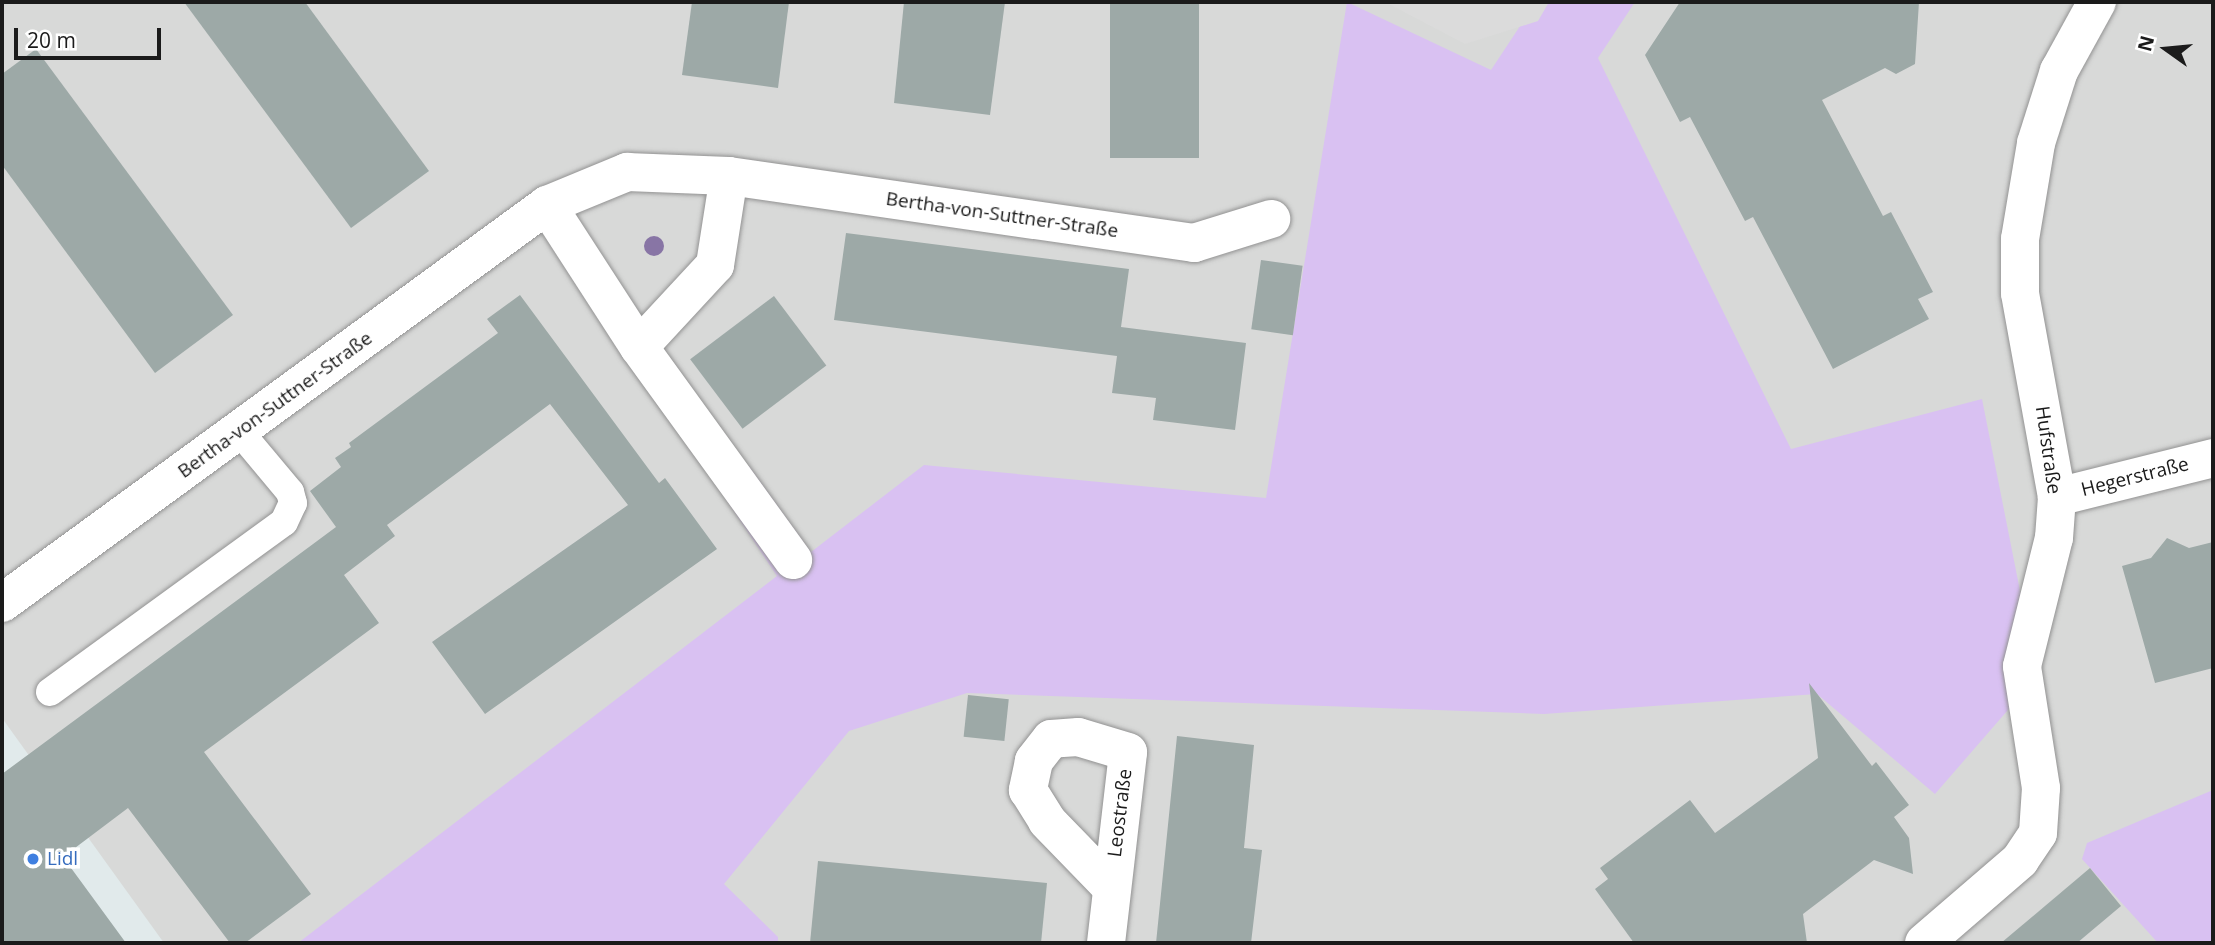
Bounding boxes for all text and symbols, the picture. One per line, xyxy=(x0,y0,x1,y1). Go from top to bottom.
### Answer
scale bar xyxy=(18,14,164,58)
north arrow xyxy=(2131,14,2201,84)
text: 20 m xyxy=(27,26,76,54)
text: N xyxy=(2131,33,2160,54)
street label: Bertha-von-Suttner-Straße xyxy=(884,187,1120,243)
street label: Bertha-von-Suttner-Straße xyxy=(174,327,376,483)
street label: Hufstraße xyxy=(2031,404,2065,496)
street label: Hegerstraße xyxy=(2079,453,2191,501)
street label: Leostraße xyxy=(1103,768,1137,858)
place label: Lidl xyxy=(47,848,78,870)
marker: Lidl xyxy=(25,851,41,867)

